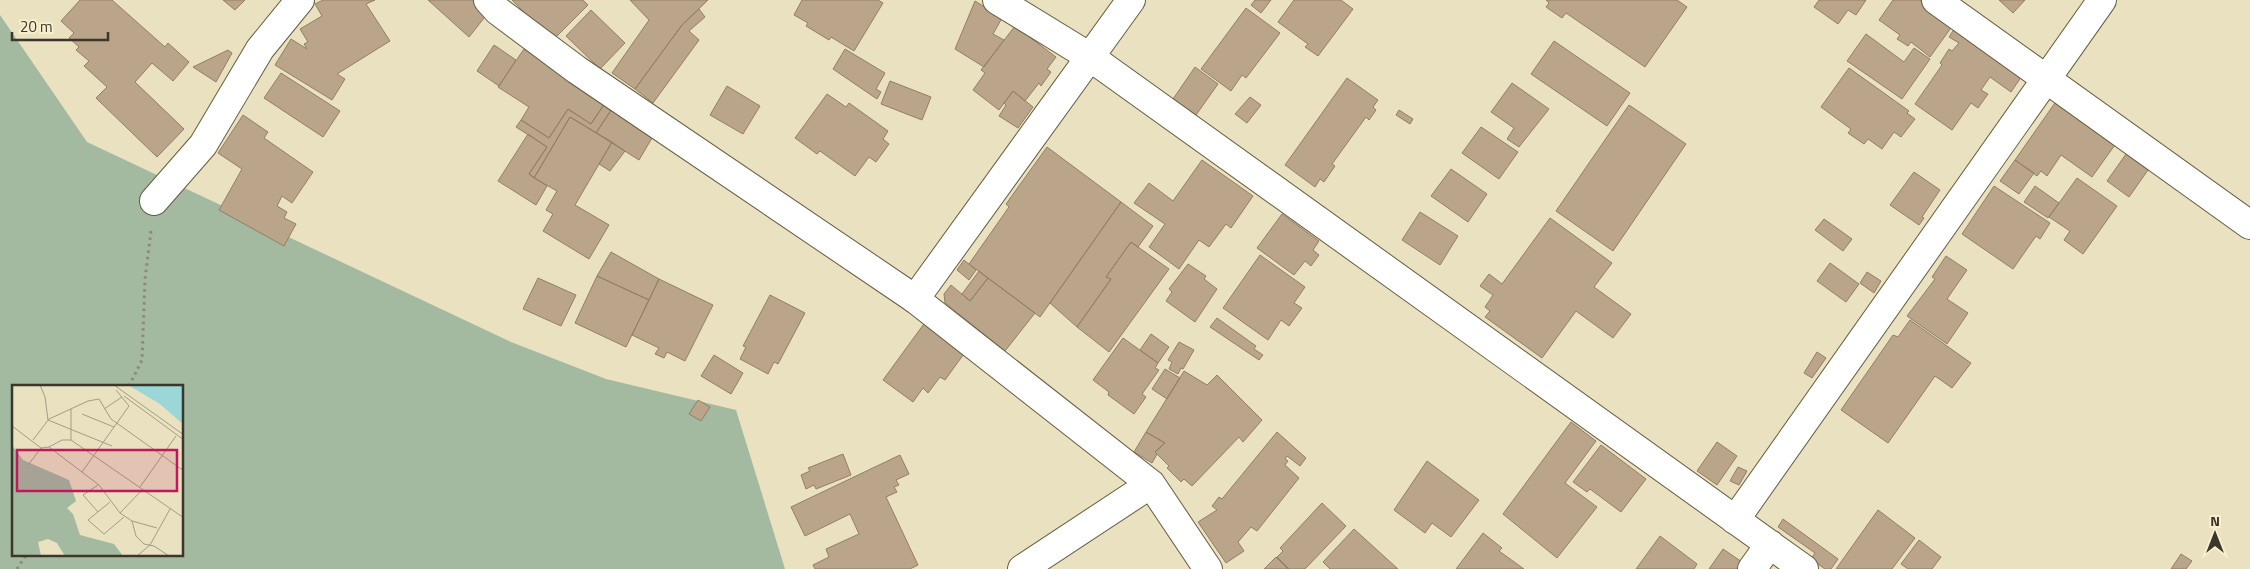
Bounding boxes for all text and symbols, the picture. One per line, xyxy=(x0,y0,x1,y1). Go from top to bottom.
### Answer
scale bar xyxy=(12,10,109,42)
text: 20 m xyxy=(20,15,53,38)
inset map xyxy=(12,385,184,556)
north arrow xyxy=(2190,509,2240,559)
text: N xyxy=(2210,510,2220,531)

